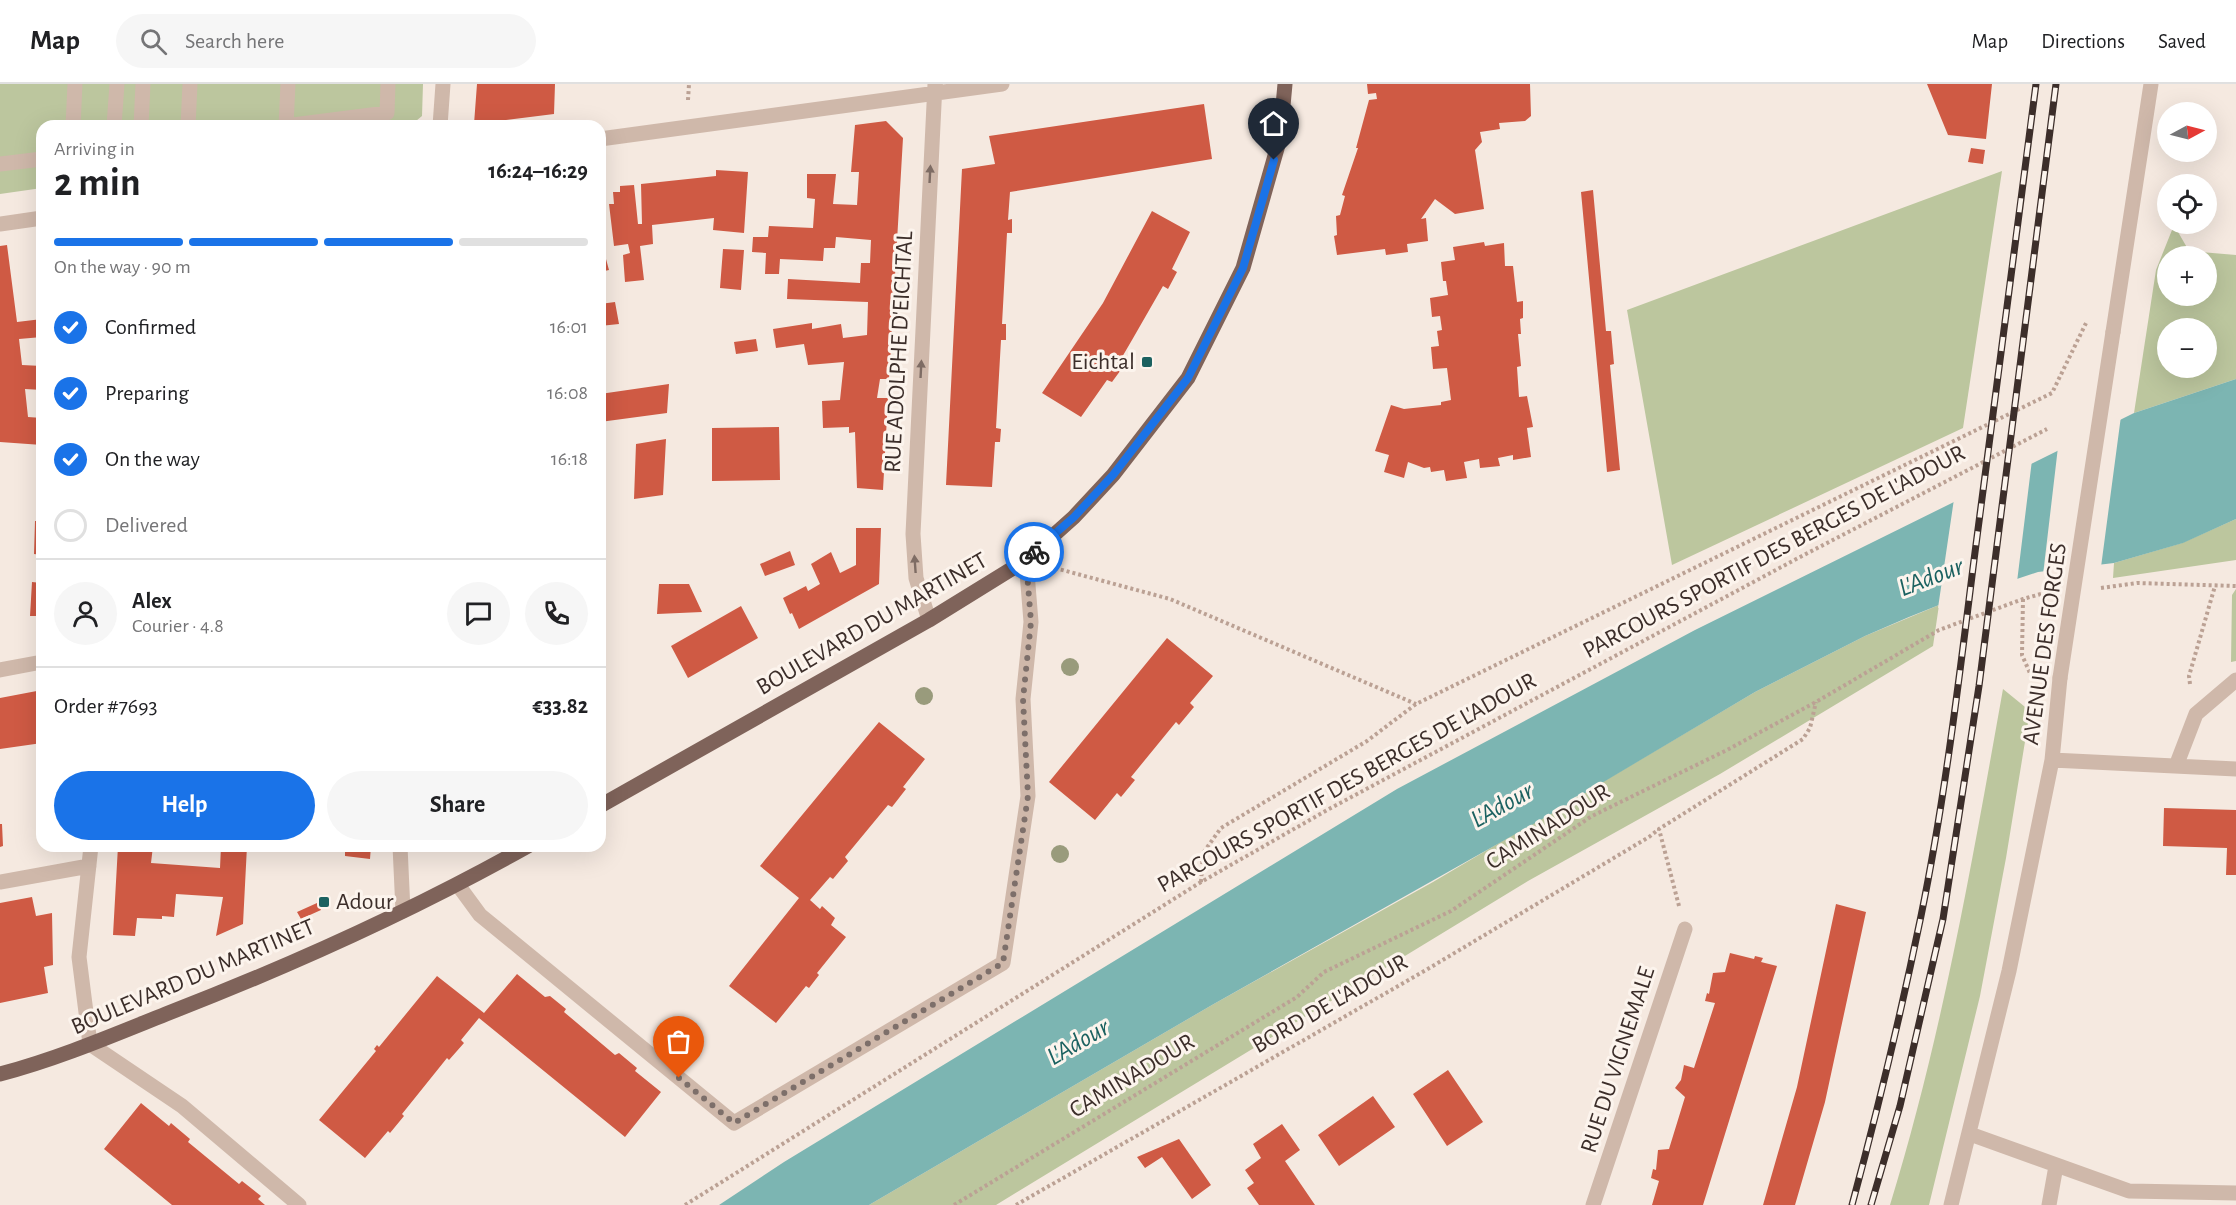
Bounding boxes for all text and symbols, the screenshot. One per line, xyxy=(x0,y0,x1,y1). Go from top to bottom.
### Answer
search box xyxy=(116,14,536,68)
icon: search xyxy=(137,25,170,58)
text: Map xyxy=(30,27,80,55)
text: Search here xyxy=(185,30,284,52)
text: Map xyxy=(1972,31,2008,52)
text: Directions xyxy=(2041,31,2125,52)
text: Saved xyxy=(2158,31,2206,52)
pin xyxy=(1248,98,1299,160)
north arrow xyxy=(2157,102,2217,162)
map controls xyxy=(2157,102,2217,378)
icon: home xyxy=(1257,107,1290,140)
text: Arriving in xyxy=(54,139,135,159)
text: 16:24–16:29 xyxy=(488,160,588,182)
text: 2 min xyxy=(54,164,141,203)
one-way arrow xyxy=(926,165,935,184)
button: locate xyxy=(2157,174,2217,234)
street label: RUE ADOLPHE D'EICHTAL xyxy=(881,231,917,473)
button: + xyxy=(2157,246,2217,306)
text: On the way · 90 m xyxy=(54,257,191,277)
icon: check xyxy=(54,311,87,344)
text: Confirmed xyxy=(105,316,196,338)
text: 16:01 xyxy=(550,317,588,337)
button: − xyxy=(2157,318,2217,378)
place label: Eichtal xyxy=(1071,350,1135,374)
marker: Eichtal xyxy=(1140,355,1154,369)
one-way arrow xyxy=(916,360,925,379)
icon: check xyxy=(54,377,87,410)
text: Preparing xyxy=(105,382,189,404)
text: 16:08 xyxy=(547,383,588,403)
street label: PARCOURS SPORTIF DES BERGES DE L'ADOUR xyxy=(1579,441,1969,663)
icon: check xyxy=(54,443,87,476)
text: On the way xyxy=(105,448,200,470)
text: 16:18 xyxy=(551,449,588,469)
text: Delivered xyxy=(105,514,188,536)
courier xyxy=(1004,522,1064,582)
icon: bike xyxy=(1018,536,1051,569)
street label: AVENUE DES FORGES xyxy=(2019,541,2071,747)
street label: BOULEVARD DU MARTINET xyxy=(753,548,992,700)
water label: L'Adour xyxy=(1895,552,1968,601)
one-way arrow xyxy=(910,554,920,573)
button: person xyxy=(54,582,117,645)
button: chat xyxy=(447,582,510,645)
button: phone xyxy=(525,582,588,645)
text: Alex xyxy=(132,590,172,612)
text: Courier · 4.8 xyxy=(132,616,224,636)
street label: PARCOURS SPORTIF DES BERGES DE L'ADOUR xyxy=(1154,669,1540,897)
text: Order #7693 xyxy=(54,695,158,717)
text: €33.82 xyxy=(533,695,588,717)
button: Help xyxy=(54,771,315,840)
button: Share xyxy=(327,771,588,840)
water label: L'Adour xyxy=(1466,777,1539,833)
street label: CAMINADOUR xyxy=(1482,779,1614,875)
place label: Adour xyxy=(336,890,394,914)
marker: Adour xyxy=(317,895,331,909)
street label: BOULEVARD DU MARTINET xyxy=(68,915,318,1039)
street label: BORD DE L'ADOUR xyxy=(1248,950,1412,1058)
street label: RUE DU VIGNEMALE xyxy=(1577,964,1660,1156)
water label: L'Adour xyxy=(1042,1013,1115,1070)
pin xyxy=(653,1016,704,1078)
icon: bag xyxy=(662,1025,695,1058)
street label: CAMINADOUR xyxy=(1065,1029,1199,1123)

